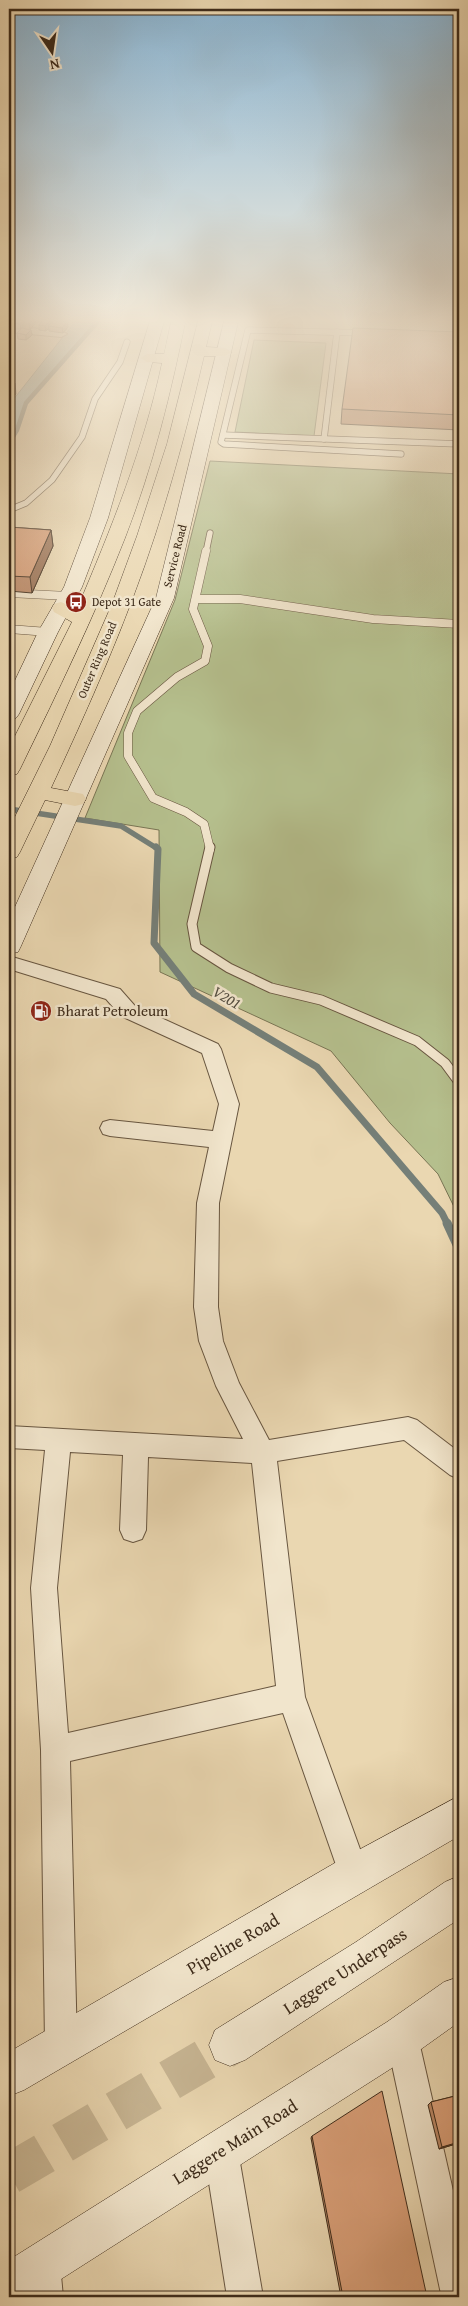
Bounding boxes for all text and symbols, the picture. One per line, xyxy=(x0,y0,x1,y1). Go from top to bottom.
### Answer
north arrow xyxy=(28,28,78,78)
text: N xyxy=(47,54,62,76)
street label: Service Road xyxy=(158,522,191,589)
bus stop icon: Depot 31 Gate xyxy=(64,590,88,614)
place label: Depot 31 Gate xyxy=(92,593,162,610)
street label: Outer Ring Road xyxy=(73,618,121,701)
water label: V201 xyxy=(208,979,246,1015)
fuel station icon: Bharat Petroleum xyxy=(29,999,53,1023)
place label: Bharat Petroleum xyxy=(57,1000,169,1021)
street label: Pipeline Road xyxy=(181,1906,285,1981)
street label: Laggere Underpass xyxy=(277,1920,412,2021)
street label: Laggere Main Road xyxy=(167,2092,303,2191)

